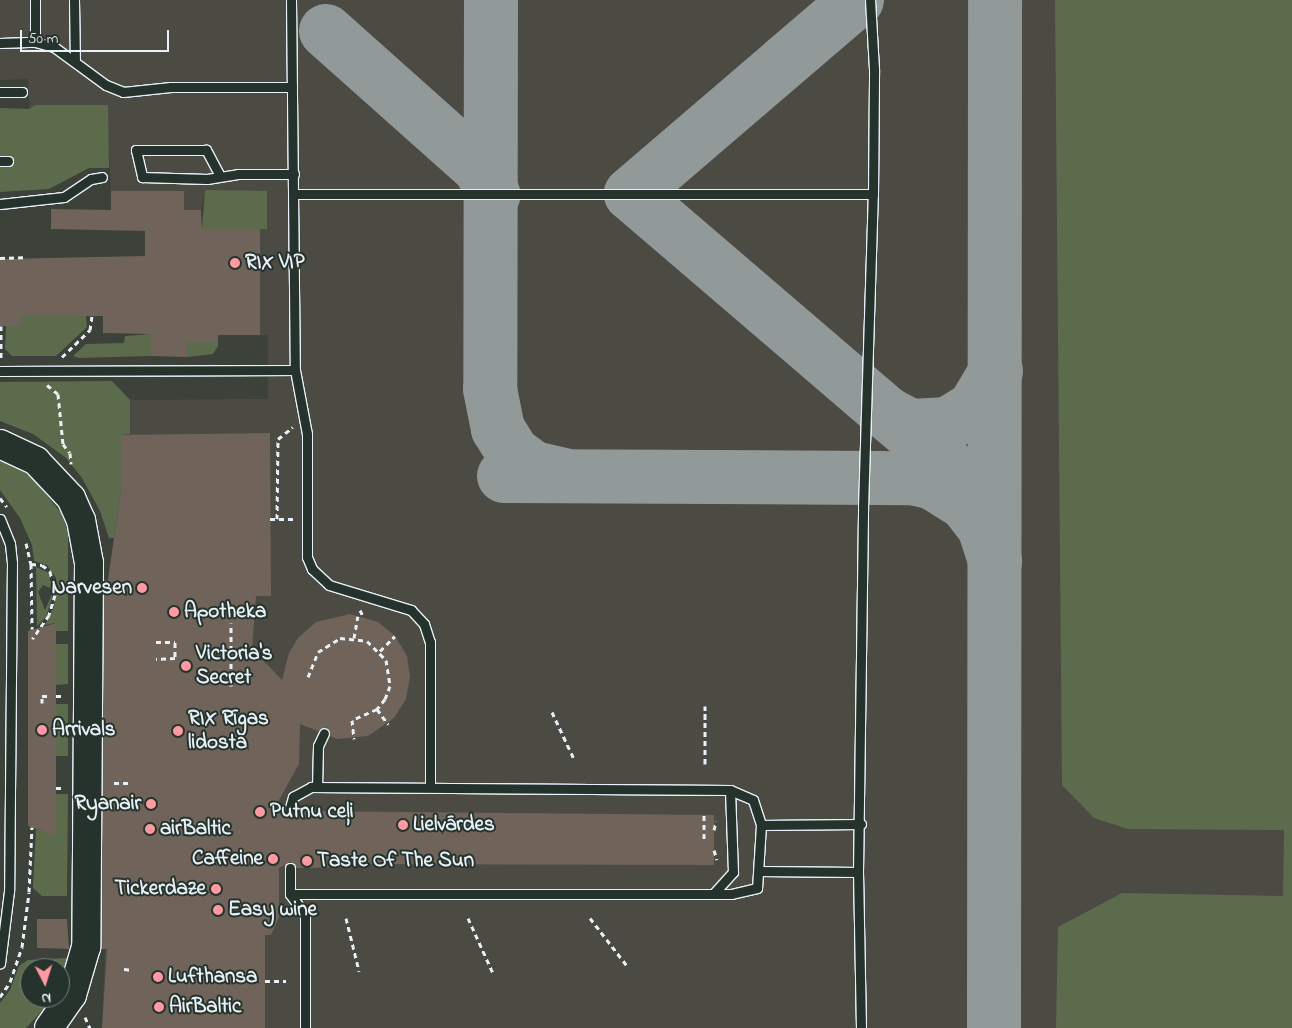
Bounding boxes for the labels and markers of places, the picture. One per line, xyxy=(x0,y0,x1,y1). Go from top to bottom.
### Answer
place label: RIX VIP xyxy=(245,250,305,276)
marker: RIX VIP xyxy=(229,257,241,269)
place label: Narvesen xyxy=(51,575,132,601)
marker: Narvesen xyxy=(136,582,148,594)
place label: Apotheka xyxy=(184,599,266,625)
marker: Apotheka xyxy=(168,606,180,618)
place label: Victoria's Secret xyxy=(196,641,273,691)
marker: Victoria's Secret xyxy=(180,660,192,672)
place label: RIX Rīgas lidosta xyxy=(188,706,269,756)
place label: Arrivals xyxy=(52,717,115,743)
marker: Arrivals xyxy=(36,724,48,736)
marker: RIX Rīgas lidosta xyxy=(172,725,184,737)
place label: Ryanair xyxy=(74,791,141,817)
marker: Ryanair xyxy=(145,798,157,810)
place label: Putnu ceļi xyxy=(270,799,353,825)
marker: Putnu ceļi xyxy=(254,806,266,818)
place label: Lielvārdes xyxy=(413,812,495,838)
place label: airBaltic xyxy=(160,816,231,842)
marker: Lielvārdes xyxy=(397,819,409,831)
marker: airBaltic xyxy=(144,823,156,835)
place label: Caffeine xyxy=(192,846,263,872)
place label: Taste Of The Sun xyxy=(317,848,474,874)
marker: Caffeine xyxy=(267,853,279,865)
marker: Taste Of The Sun xyxy=(301,855,313,867)
place label: Tickerdaze xyxy=(114,876,206,902)
marker: Tickerdaze xyxy=(210,883,222,895)
place label: Easy wine xyxy=(228,897,317,923)
marker: Easy wine xyxy=(212,904,224,916)
place label: Lufthansa xyxy=(168,964,257,990)
marker: Lufthansa xyxy=(152,971,164,983)
place label: AirBaltic xyxy=(169,994,241,1020)
marker: AirBaltic xyxy=(153,1001,165,1013)

